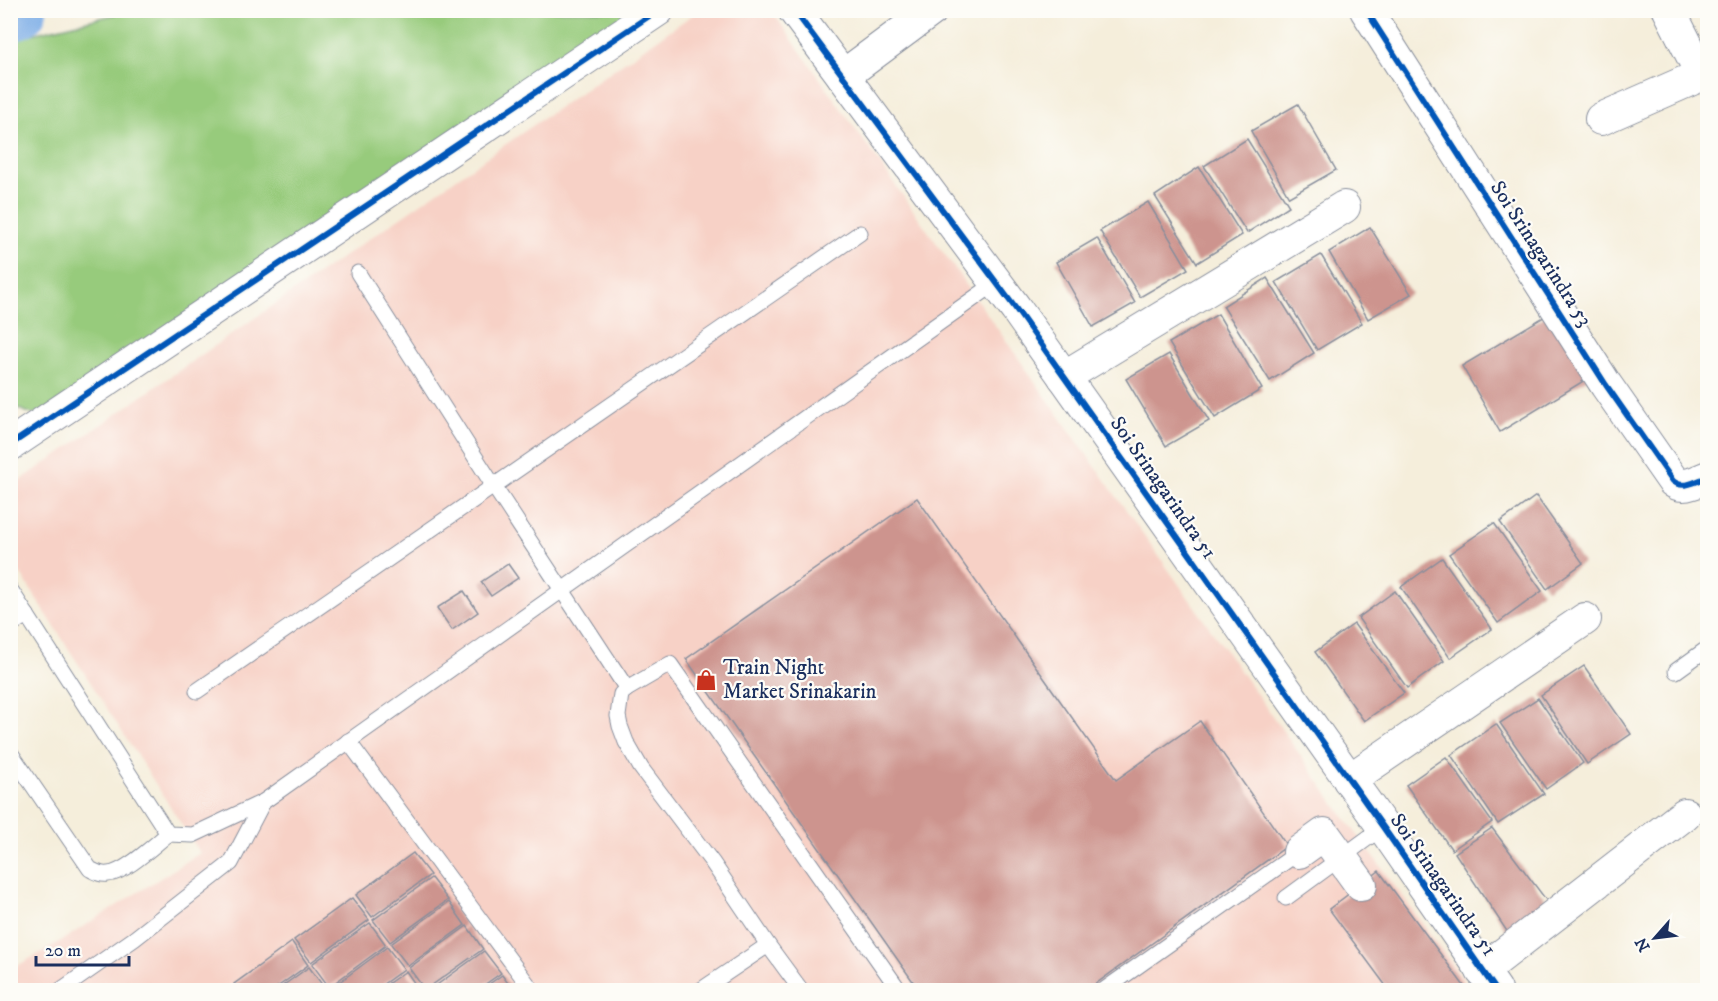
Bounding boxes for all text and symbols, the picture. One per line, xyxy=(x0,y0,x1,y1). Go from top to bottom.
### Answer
street label: Soi Srinagarindra 53 xyxy=(1484,176,1598,332)
street label: Soi Srinagarindra 51 xyxy=(1104,412,1222,564)
place label: Train Night Market Srinakarin xyxy=(723,655,877,705)
shop icon: Train Night Market Srinakarin xyxy=(694,668,718,692)
street label: Soi Srinagarindra 51 xyxy=(1384,809,1502,961)
north arrow xyxy=(1625,908,1685,968)
scale bar xyxy=(36,929,129,967)
text: N xyxy=(1631,934,1655,955)
text: 20 m xyxy=(45,940,81,962)

